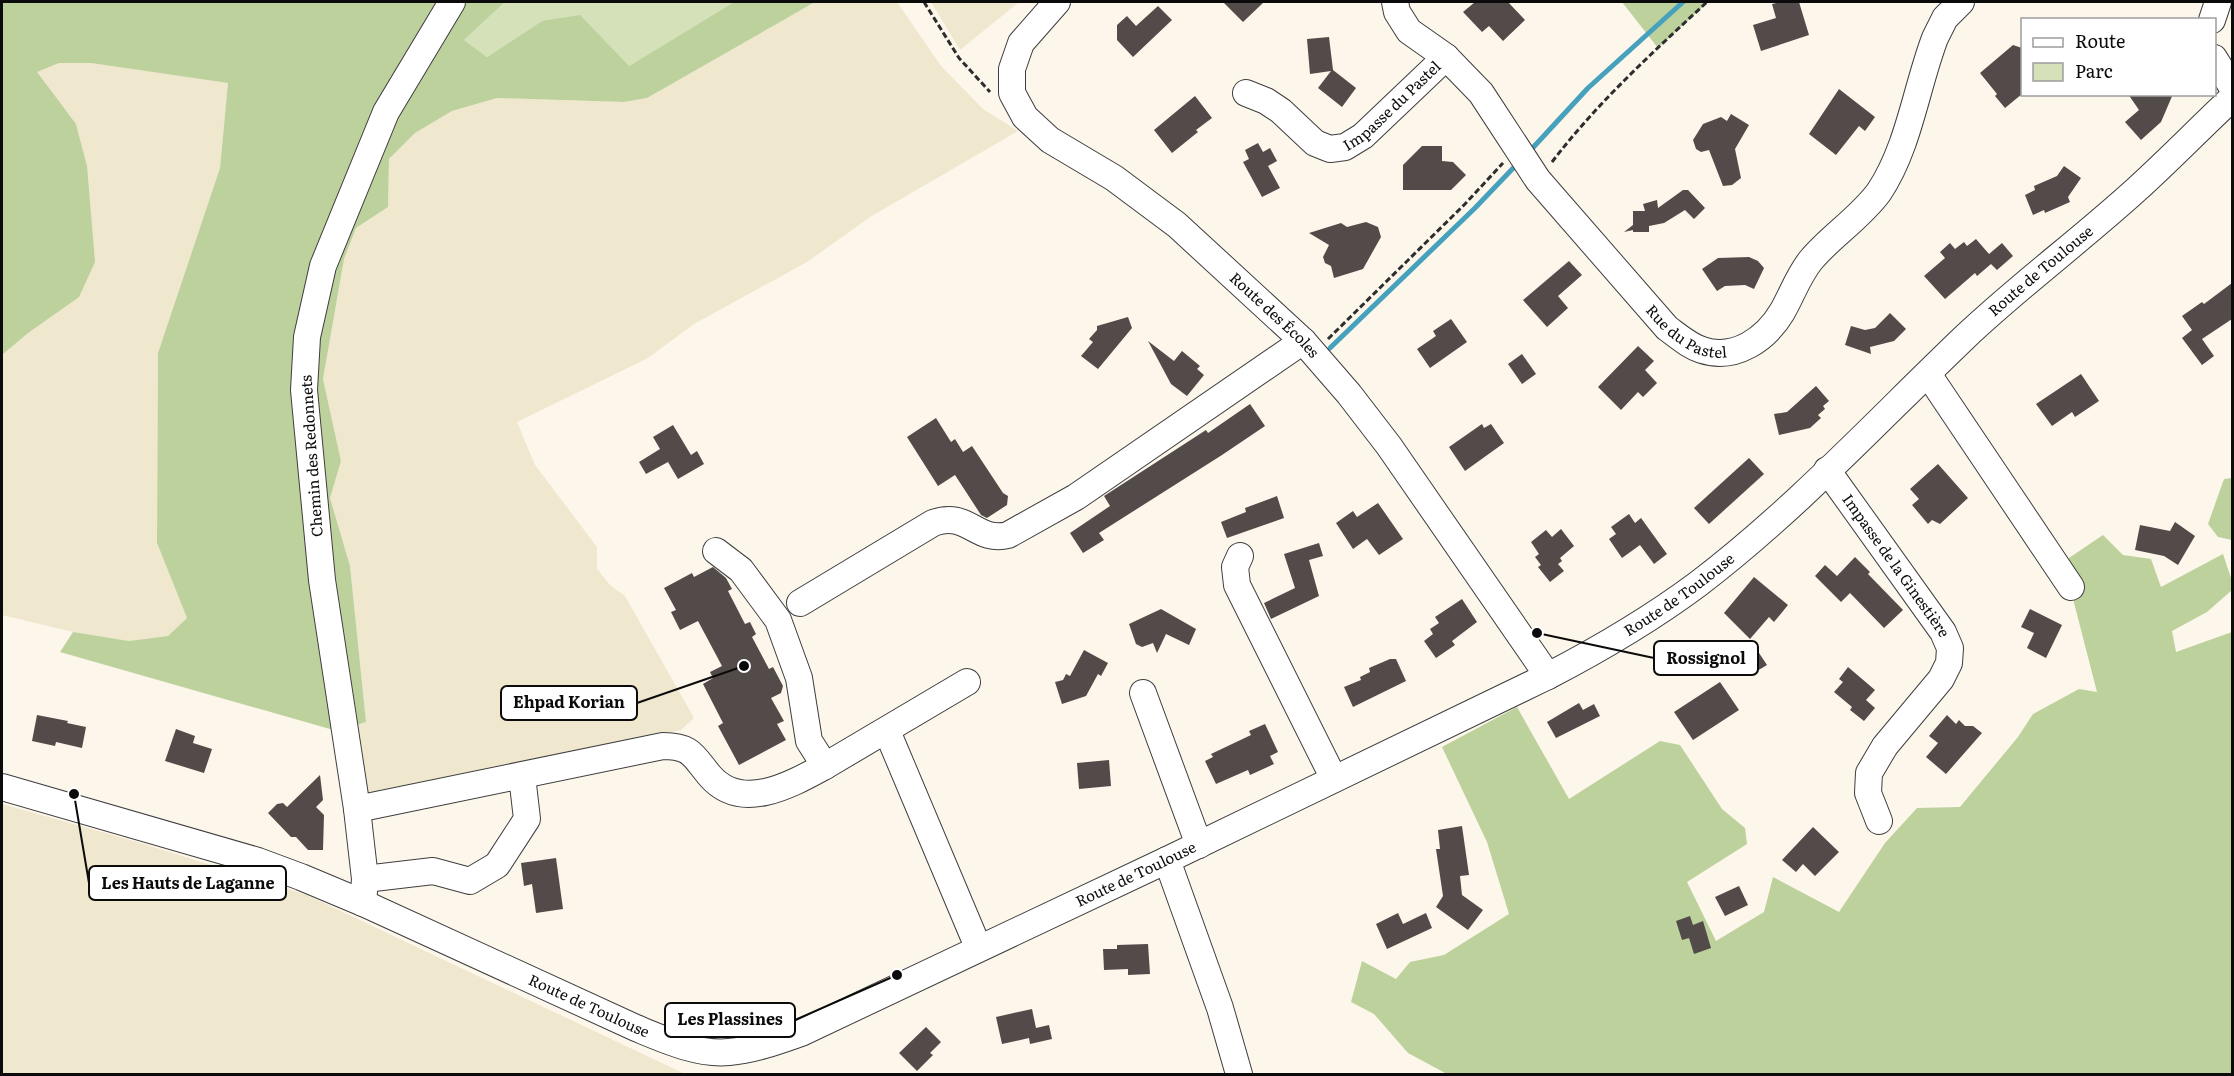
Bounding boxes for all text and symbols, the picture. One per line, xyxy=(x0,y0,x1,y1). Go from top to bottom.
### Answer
legend xyxy=(2021,18,2216,96)
text: Route xyxy=(2075,27,2125,54)
street label: Impasse du Pastel xyxy=(1338,55,1445,156)
text: Parc xyxy=(2075,57,2113,84)
street label: Route de Toulouse xyxy=(1982,219,2098,321)
street label: Route des Écoles xyxy=(1225,266,1326,362)
street label: Rue du Pastel xyxy=(1641,299,1728,363)
street label: Chemin des Redonnets xyxy=(293,374,328,538)
street label: Impasse de la Ginestière xyxy=(1838,489,1957,640)
street label: Route de Toulouse xyxy=(1619,547,1739,641)
callout: Rossignol xyxy=(1654,641,1758,675)
text: Rossignol xyxy=(1666,645,1746,669)
callout: Ehpad Korian xyxy=(501,686,637,720)
text: Ehpad Korian xyxy=(513,689,625,713)
street label: Route de Toulouse xyxy=(1071,835,1200,912)
callout: Les Hauts de Laganne xyxy=(89,866,286,900)
text: Les Hauts de Laganne xyxy=(101,870,275,894)
street label: Route de Toulouse xyxy=(525,967,654,1042)
callout: Les Plassines xyxy=(665,1003,795,1037)
text: Les Plassines xyxy=(677,1006,783,1030)

